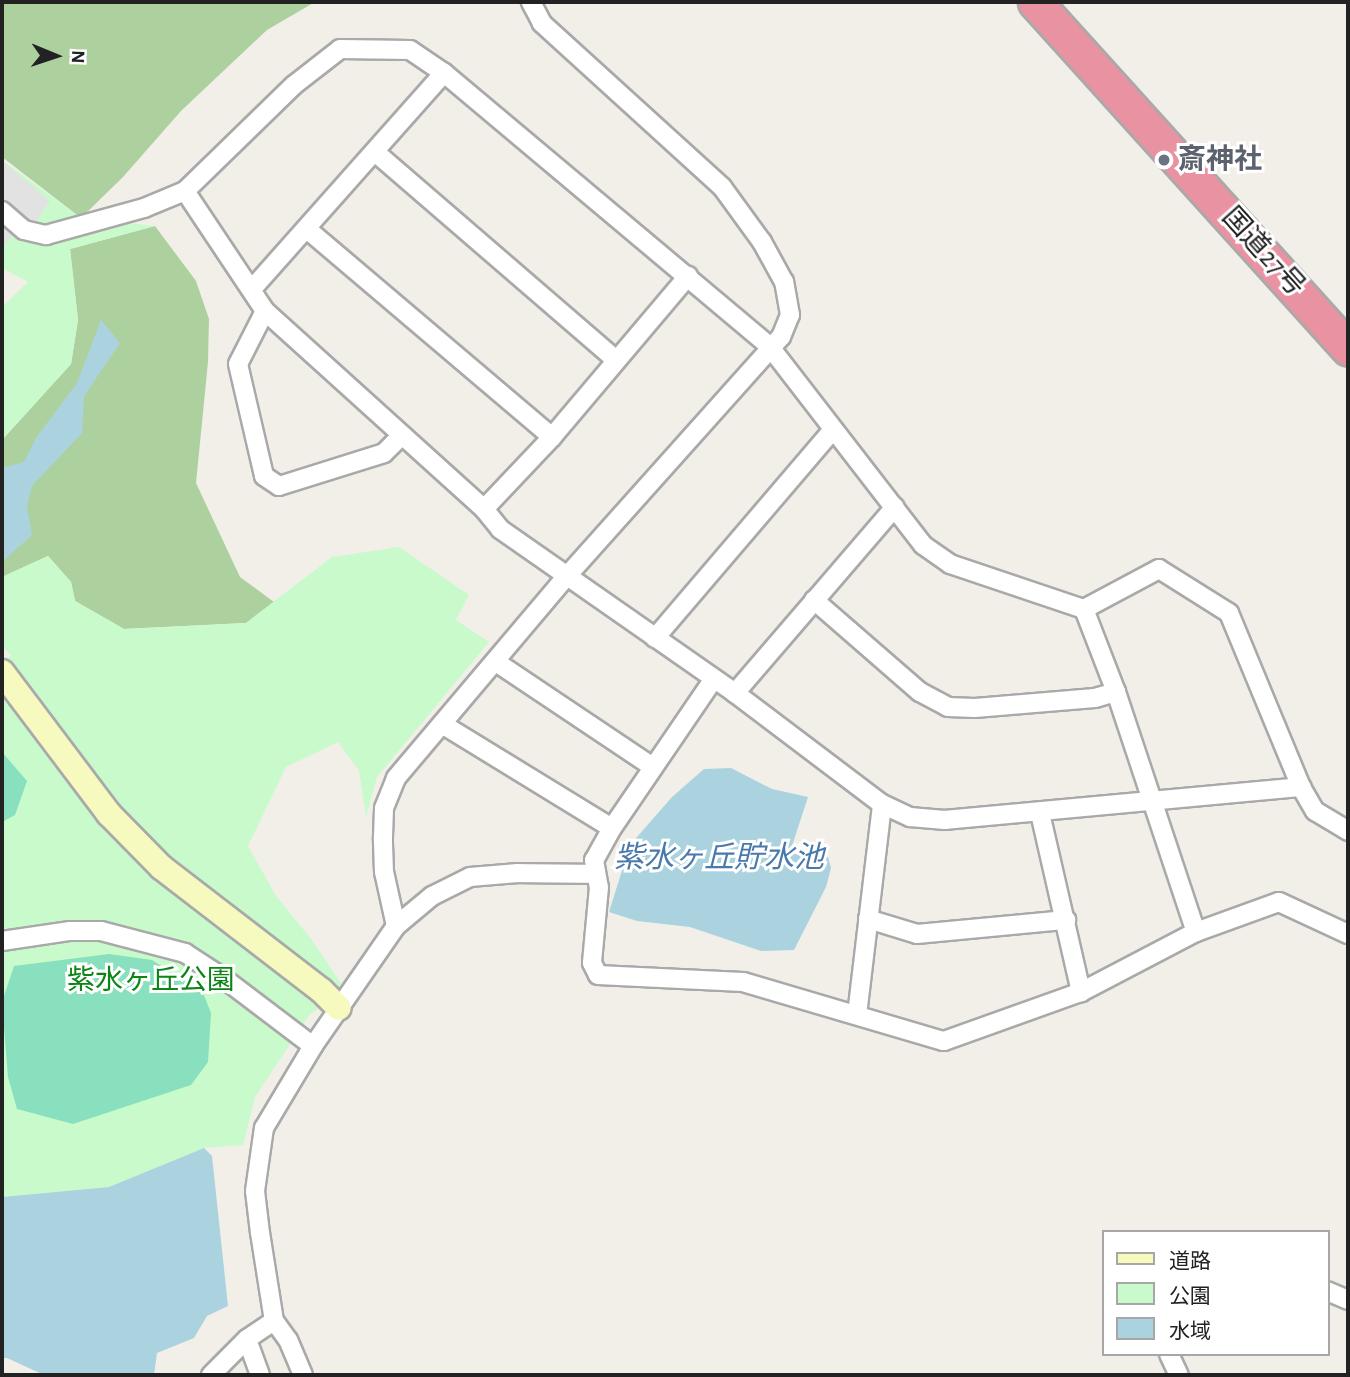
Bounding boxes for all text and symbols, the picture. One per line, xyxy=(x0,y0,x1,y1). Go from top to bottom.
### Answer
north arrow xyxy=(21,21,91,91)
text: N xyxy=(68,50,87,64)
place label: 斎神社 xyxy=(1178,143,1262,177)
marker: 斎神社 xyxy=(1156,152,1172,168)
street label: 国道27号 xyxy=(1214,200,1312,304)
water label: 紫水ヶ丘貯水池 xyxy=(614,840,824,876)
park label: 紫水ヶ丘公園 xyxy=(67,964,235,998)
legend xyxy=(1102,1230,1329,1356)
text: 道路 xyxy=(1169,1251,1211,1272)
text: 公園 xyxy=(1169,1286,1211,1307)
text: 水域 xyxy=(1169,1321,1211,1342)

